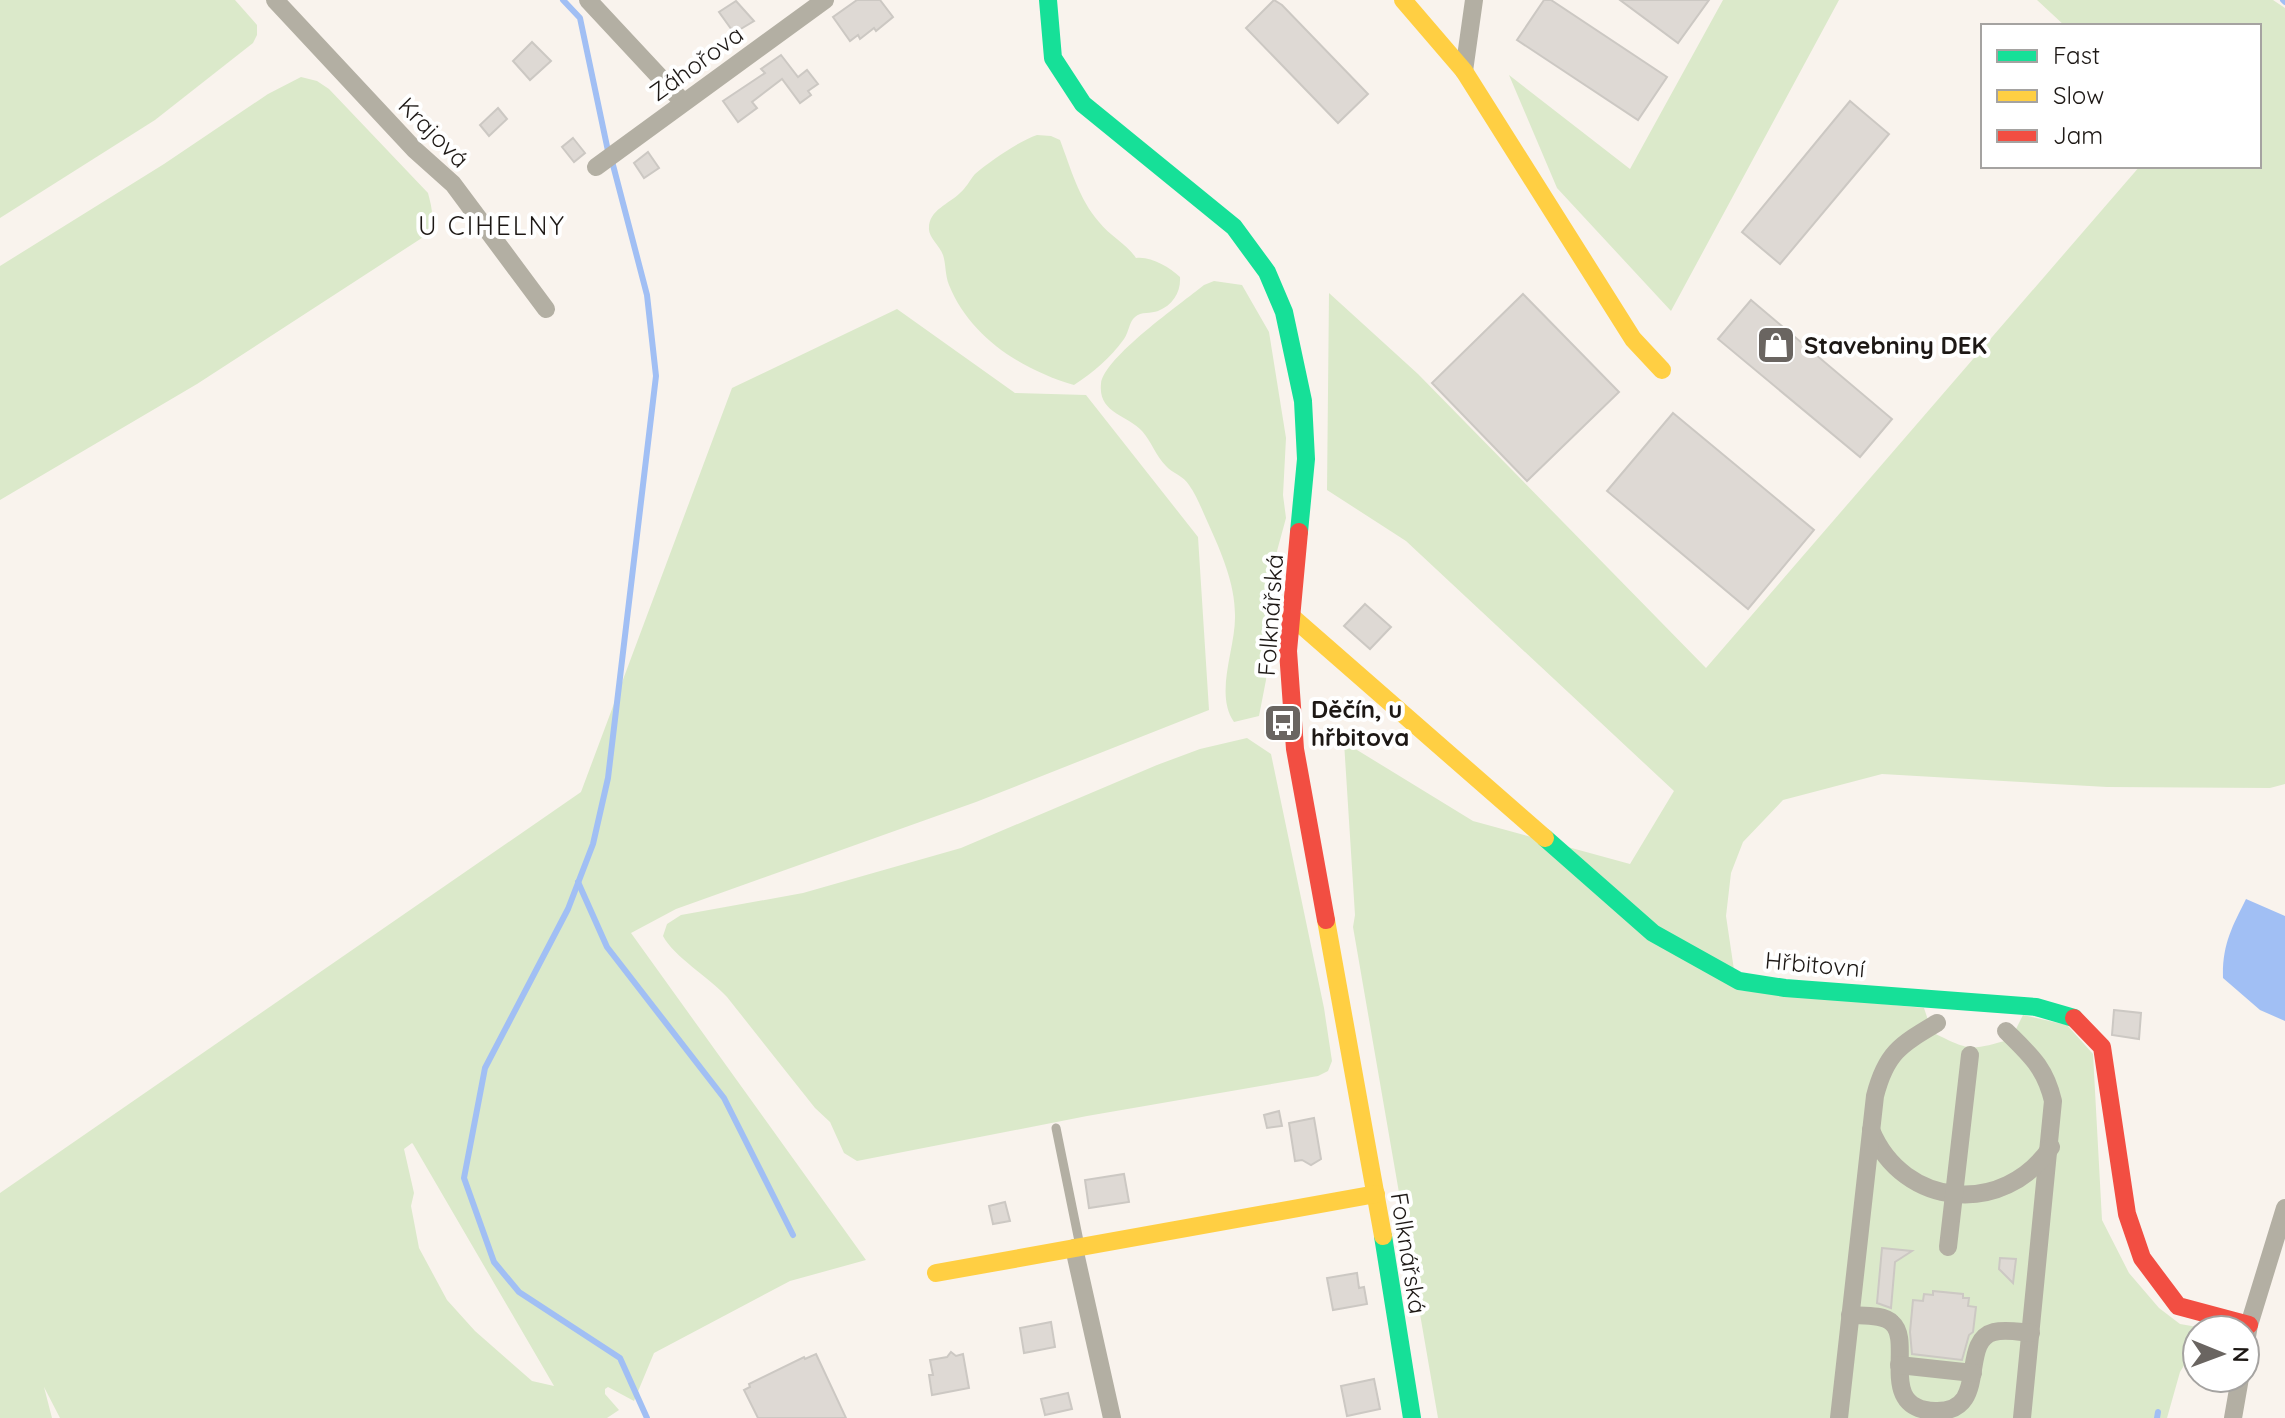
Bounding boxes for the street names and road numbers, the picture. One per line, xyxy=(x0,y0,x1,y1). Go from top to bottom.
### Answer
street label: Záhořova xyxy=(643,19,749,107)
street label: Krajová xyxy=(392,90,476,174)
street label: Folknářská xyxy=(1251,553,1289,677)
street label: Hřbitovní xyxy=(1764,945,1867,983)
street label: Folknářská xyxy=(1385,1190,1433,1316)

